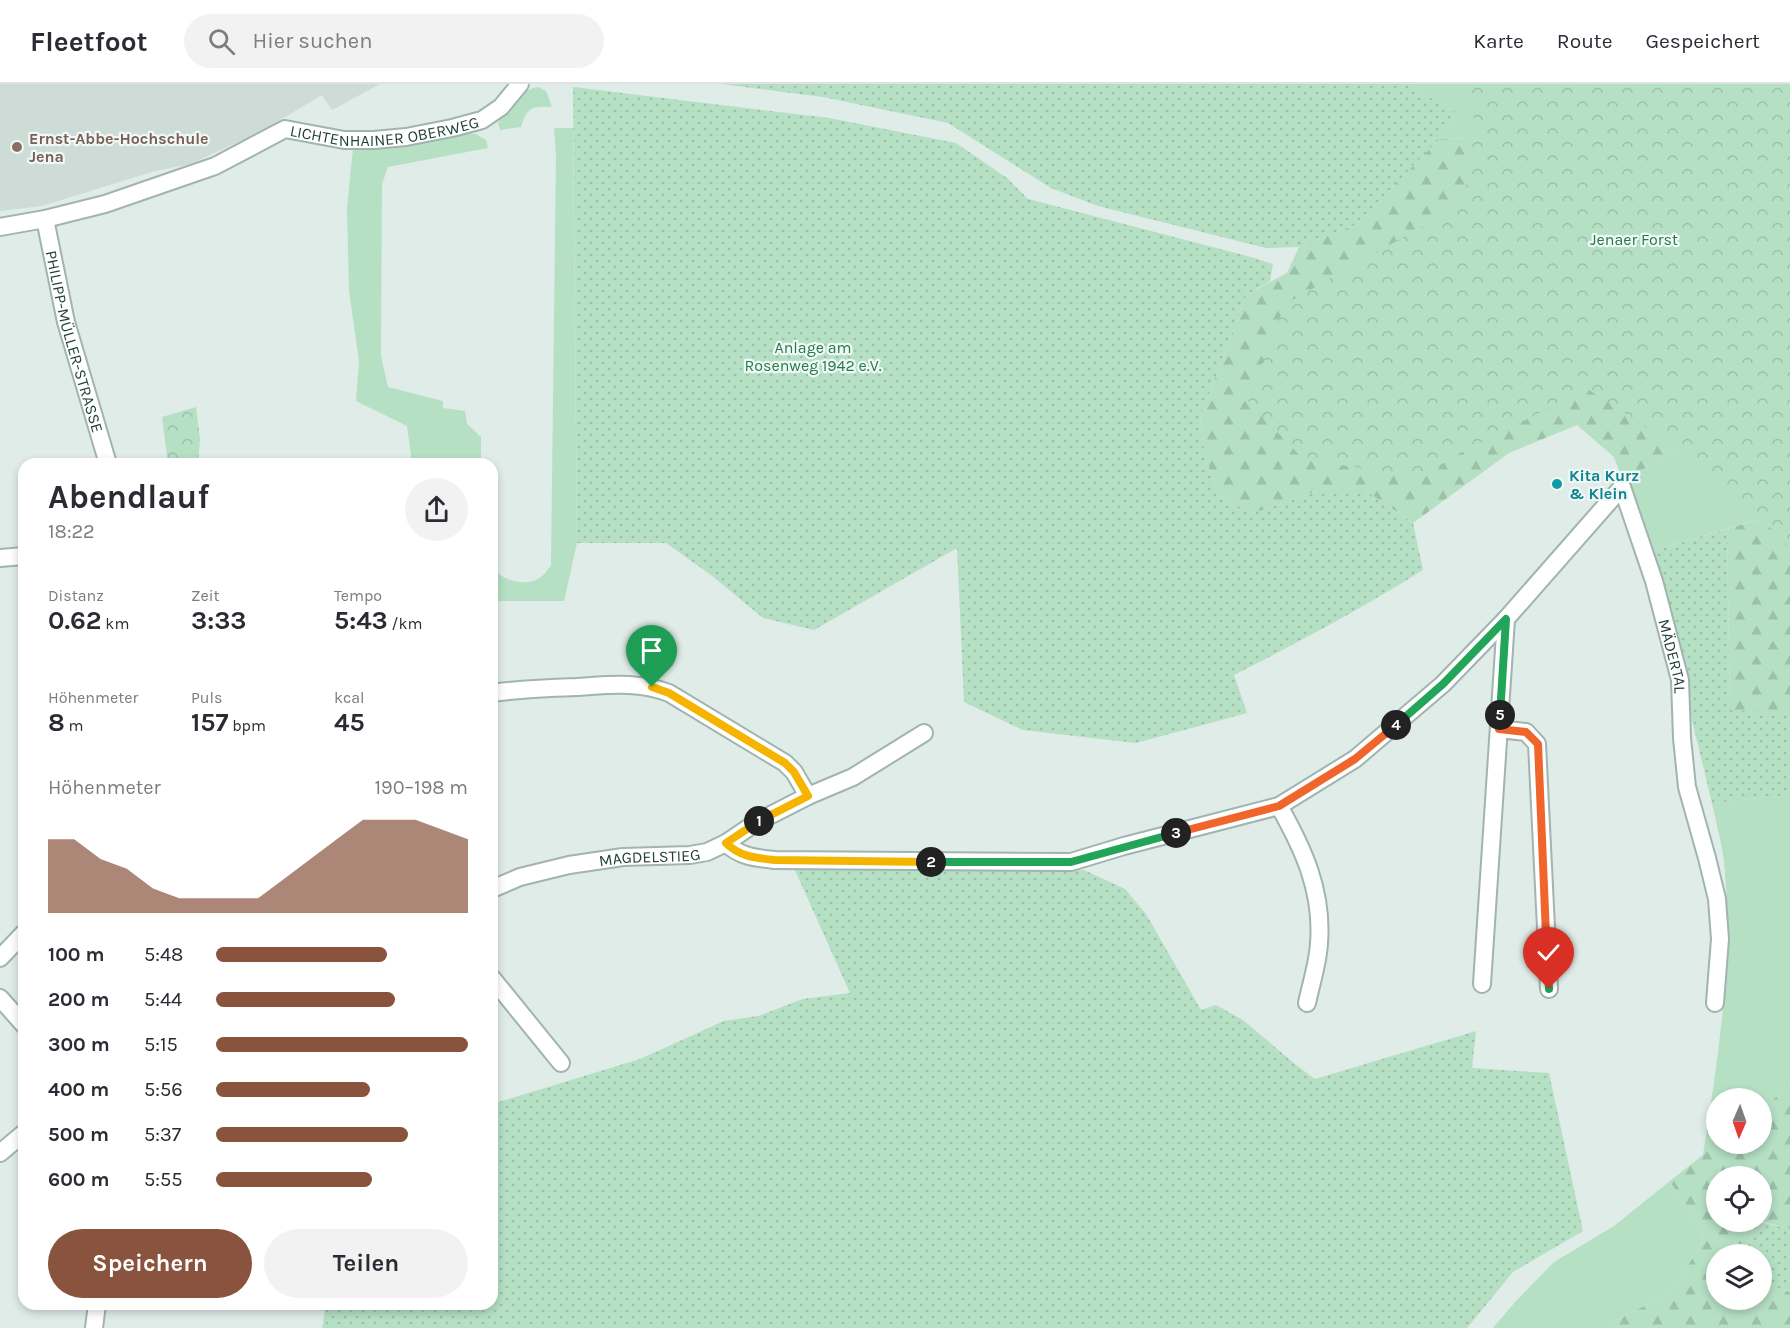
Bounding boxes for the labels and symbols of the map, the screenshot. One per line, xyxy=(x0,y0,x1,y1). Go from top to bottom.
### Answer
street label: LICHTENHAINER OBERWEG xyxy=(288,112,481,150)
place label: Ernst-Abbe-Hochschule Jena xyxy=(29,129,209,166)
marker: Ernst-Abbe-Hochschule Jena xyxy=(10,140,24,154)
park label: Jenaer Forst xyxy=(1590,230,1678,249)
street label: PHILIPP-MÜLLER-STRASSE xyxy=(42,249,108,435)
park label: Anlage am Rosenweg 1942 e.V. xyxy=(745,338,882,375)
place label: Kita Kurz & Klein xyxy=(1569,466,1639,503)
marker: Kita Kurz & Klein xyxy=(1550,477,1564,491)
street label: MÄDERTAL xyxy=(1655,617,1690,694)
pin xyxy=(626,625,677,687)
pin: 5 xyxy=(1485,700,1515,730)
pin: 4 xyxy=(1381,710,1411,740)
pin: 1 xyxy=(744,806,774,836)
pin: 3 xyxy=(1161,818,1191,848)
street label: MAGDELSTIEG xyxy=(598,844,702,870)
pin: 2 xyxy=(916,847,946,877)
pin xyxy=(1523,927,1574,989)
north arrow xyxy=(1706,1088,1772,1154)

